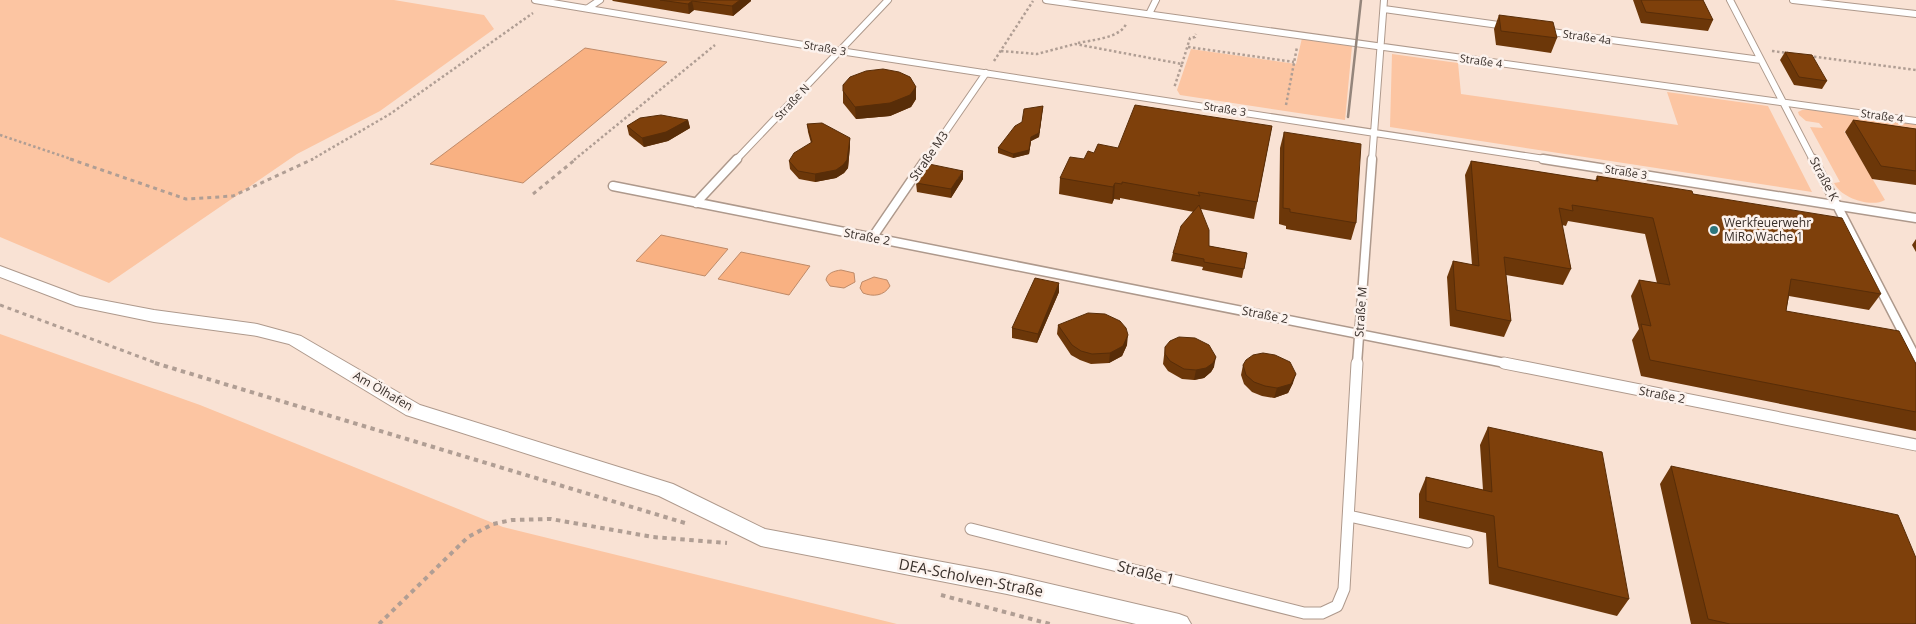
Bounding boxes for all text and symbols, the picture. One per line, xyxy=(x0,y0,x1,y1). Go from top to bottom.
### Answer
street label: Straße 4a xyxy=(1562,26,1612,47)
street label: Straße 3 xyxy=(803,36,847,59)
street label: Straße 4 xyxy=(1459,50,1504,71)
street label: Straße N xyxy=(771,80,812,123)
street label: Straße 3 xyxy=(1203,98,1247,119)
street label: Straße 4 xyxy=(1860,105,1905,126)
street label: Straße M3 xyxy=(905,127,952,184)
street label: Straße K xyxy=(1806,154,1843,204)
street label: Straße 3 xyxy=(1604,161,1648,182)
place label: Werkfeuerwehr MiRo Wache 1 xyxy=(1724,214,1811,245)
street label: Straße 2 xyxy=(843,224,892,249)
marker: Werkfeuerwehr MiRo Wache 1 xyxy=(1708,224,1720,236)
street label: Straße M xyxy=(1350,286,1371,338)
street label: Straße 2 xyxy=(1241,302,1290,327)
street label: Am Ölhafen xyxy=(350,367,416,415)
street label: Straße 2 xyxy=(1638,382,1687,407)
street label: DEA-Scholven-Straße xyxy=(897,553,1045,601)
street label: Straße 1 xyxy=(1116,555,1177,589)

